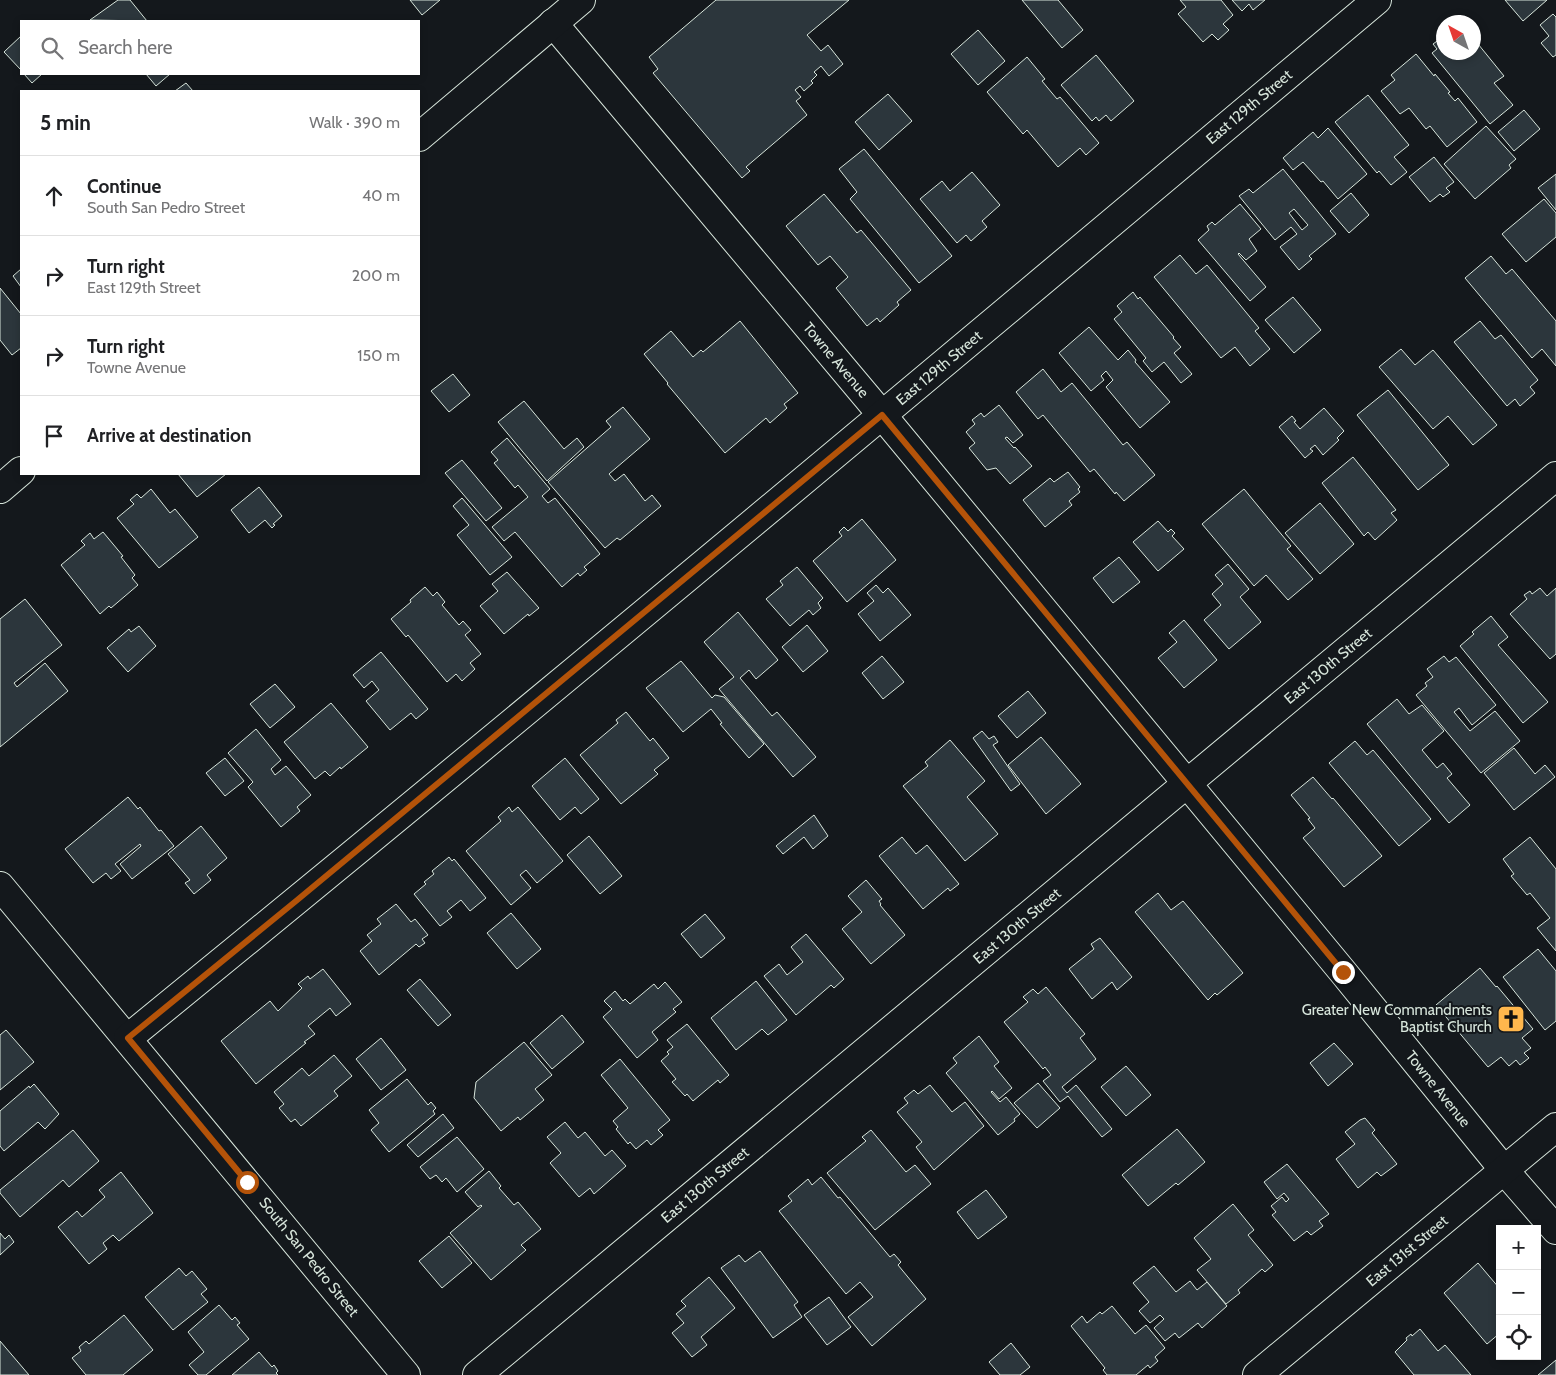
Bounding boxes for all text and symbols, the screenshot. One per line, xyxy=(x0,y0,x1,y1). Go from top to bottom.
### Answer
north arrow xyxy=(1436,15,1481,60)
search box xyxy=(20,20,420,75)
icon: search xyxy=(38,34,66,62)
text: Search here xyxy=(78,36,172,59)
street label: East 129th Street xyxy=(1202,66,1296,148)
text: 5 min xyxy=(40,110,91,135)
text: Walk · 390 m xyxy=(309,113,400,132)
text: Continue xyxy=(87,175,161,198)
icon: ahead xyxy=(40,182,68,210)
text: 40 m xyxy=(362,186,400,205)
text: South San Pedro Street xyxy=(87,198,245,217)
text: Turn right xyxy=(87,255,165,278)
icon: right xyxy=(40,262,68,290)
text: 200 m xyxy=(352,266,400,285)
text: East 129th Street xyxy=(87,278,201,297)
street label: Towne Avenue xyxy=(799,319,873,402)
street label: East 129th Street xyxy=(892,327,986,409)
text: Turn right xyxy=(87,335,165,358)
icon: right xyxy=(40,342,68,370)
text: 150 m xyxy=(357,346,400,365)
text: Towne Avenue xyxy=(87,358,186,377)
icon: arrive xyxy=(40,422,68,450)
text: Arrive at destination xyxy=(87,424,251,447)
street label: East 130th Street xyxy=(1281,624,1375,708)
street label: East 130th Street xyxy=(970,884,1064,968)
route end xyxy=(1332,961,1355,984)
place label: Greater New Commandments Baptist Church xyxy=(1302,1001,1492,1036)
church icon: Greater New Commandments Baptist Church xyxy=(1496,1004,1526,1034)
street label: Towne Avenue xyxy=(1402,1047,1474,1131)
street label: East 130th Street xyxy=(658,1143,752,1227)
route start xyxy=(236,1171,259,1194)
street label: South San Pedro Street xyxy=(255,1194,363,1320)
street label: East 131st Street xyxy=(1362,1212,1452,1290)
map controls xyxy=(1496,1225,1541,1360)
button: + xyxy=(1496,1225,1541,1270)
button: − xyxy=(1496,1270,1541,1315)
button: locate xyxy=(1496,1315,1541,1360)

